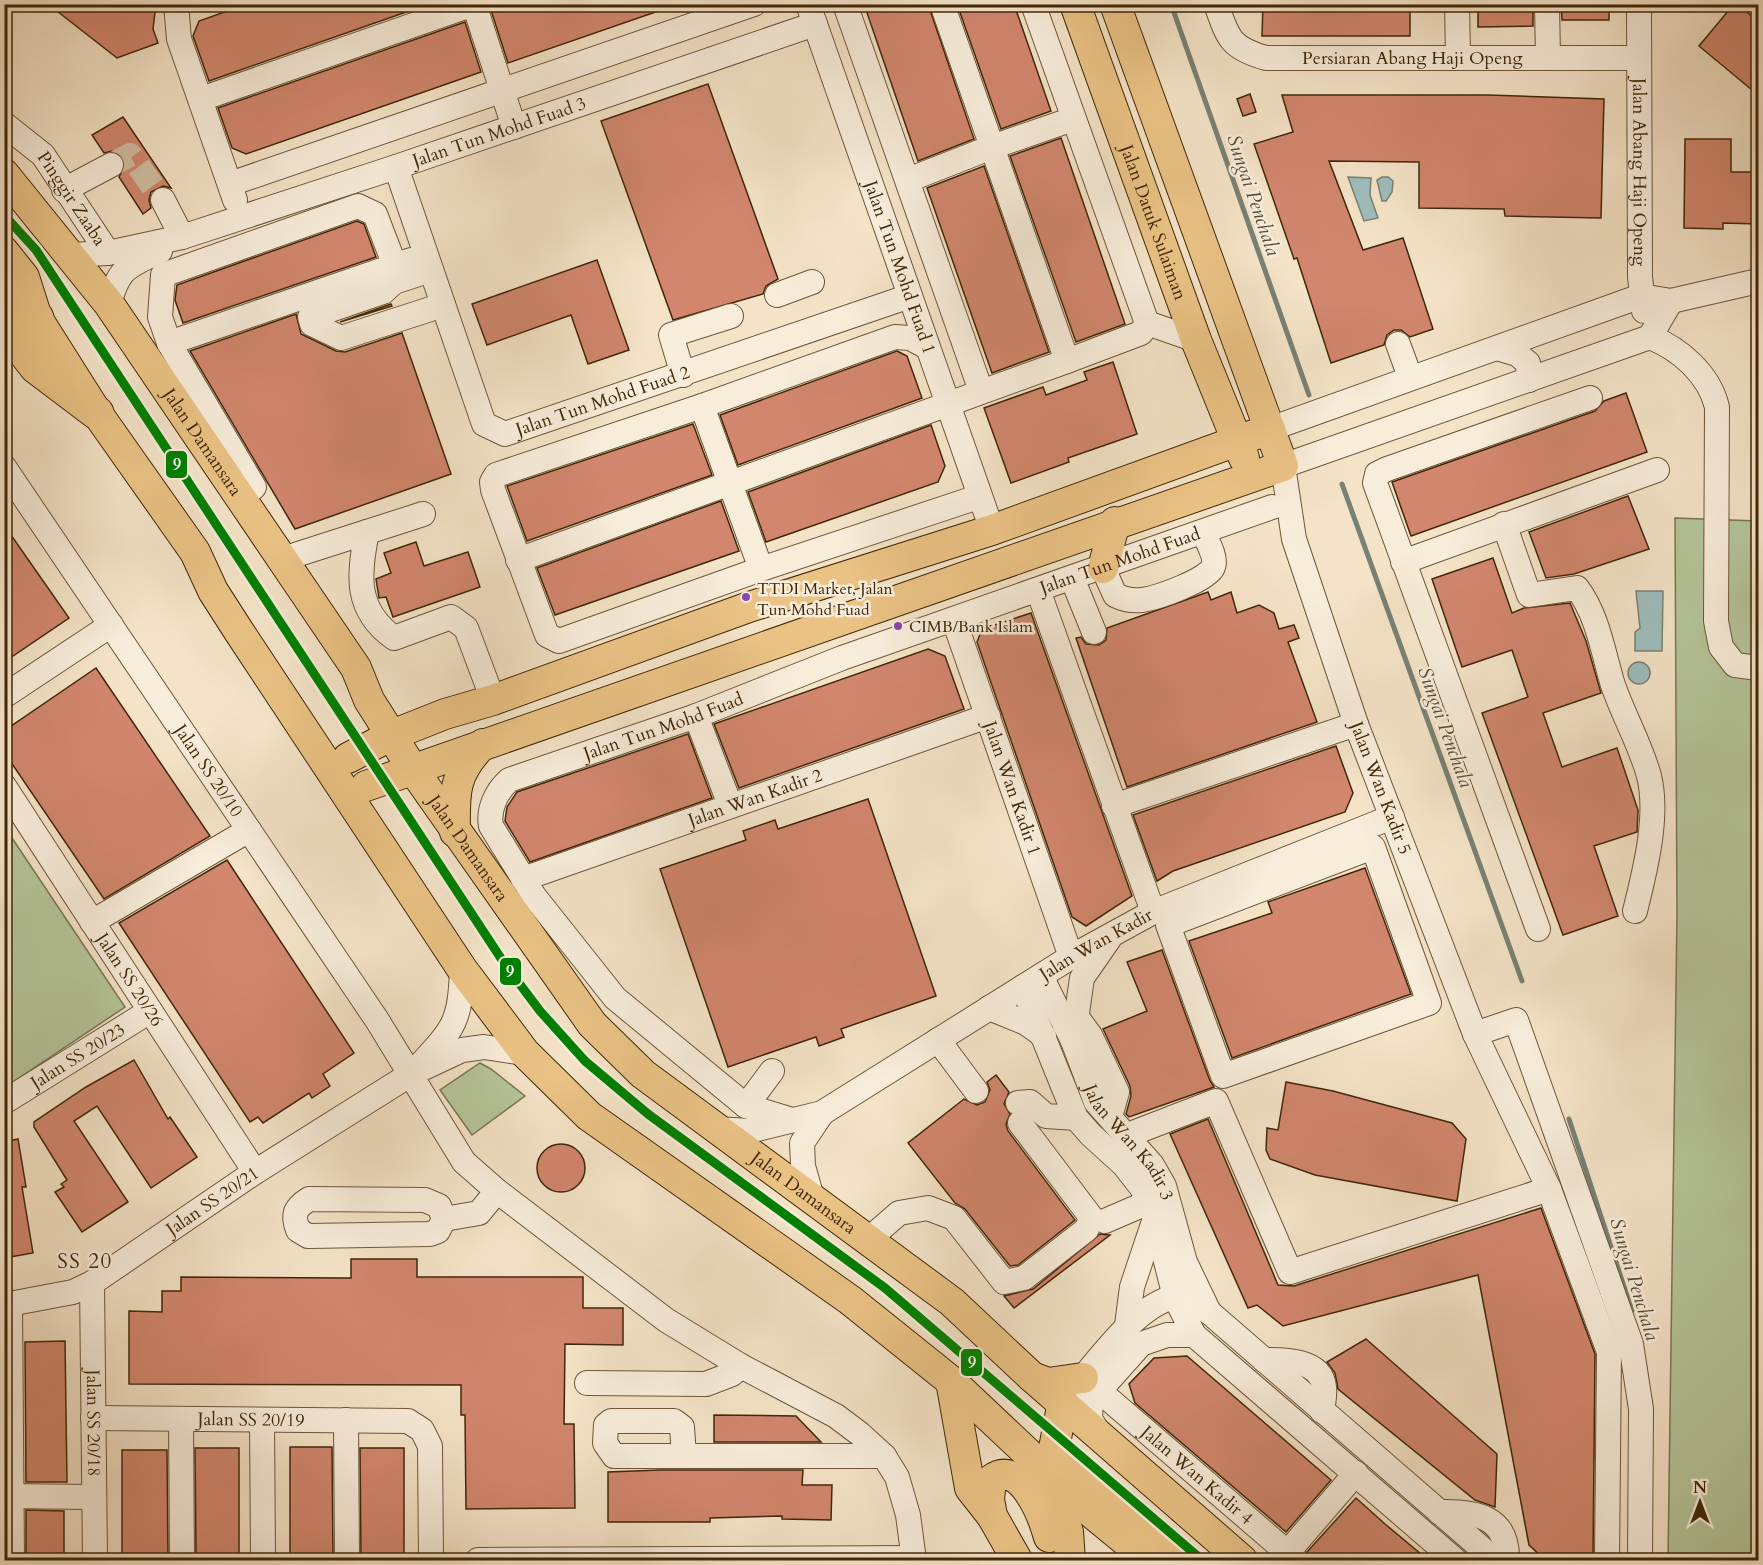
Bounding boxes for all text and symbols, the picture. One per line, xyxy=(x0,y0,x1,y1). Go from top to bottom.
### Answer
street label: Persiaran Abang Haji Openg xyxy=(1302,46,1524,71)
street label: Jalan Abang Haji Openg xyxy=(1626,75,1652,267)
street label: Jalan Tun Mohd Fuad 3 xyxy=(406,91,590,174)
water label: Sungai Penchala xyxy=(1220,131,1287,260)
street label: Jalan Datuk Sulaiman xyxy=(1113,139,1193,304)
street label: Pinggir Zaaba xyxy=(31,147,112,251)
street label: Jalan Tun Mohd Fuad 1 xyxy=(857,175,942,358)
street label: Jalan Tun Mohd Fuad 2 xyxy=(510,360,693,443)
street label: Jalan Damansara xyxy=(155,381,248,501)
line badge: 9 xyxy=(165,450,188,479)
text: 9 xyxy=(173,454,181,476)
street label: Jalan Tun Mohd Fuad xyxy=(1034,521,1204,602)
place label: TTDI Market, Jalan Tun Mohd Fuad xyxy=(757,578,893,621)
marker: TTDI Market, Jalan Tun Mohd Fuad xyxy=(740,591,752,603)
place label: CIMB/Bank Islam xyxy=(909,616,1033,638)
marker: CIMB/Bank Islam xyxy=(892,620,904,632)
water label: Sungai Penchala xyxy=(1411,663,1480,791)
street label: Jalan Tun Mohd Fuad xyxy=(577,686,747,768)
street label: Jalan Wan Kadir 1 xyxy=(976,715,1047,859)
street label: Jalan Wan Kadir 5 xyxy=(1343,715,1417,858)
street label: Jalan SS 20/10 xyxy=(166,717,249,822)
street label: Jalan Wan Kadir 2 xyxy=(682,763,826,834)
street label: Jalan Damansara xyxy=(420,788,514,907)
street label: Jalan Wan Kadir xyxy=(1032,902,1158,988)
street label: Jalan SS 20/26 xyxy=(88,926,169,1032)
line badge: 9 xyxy=(499,957,522,986)
text: 9 xyxy=(506,961,514,983)
street label: Jalan SS 20/23 xyxy=(24,1017,130,1097)
street label: Jalan Wan Kadir 3 xyxy=(1076,1078,1179,1203)
street label: Jalan Damansara xyxy=(743,1144,861,1240)
street label: Jalan SS 20/21 xyxy=(159,1161,264,1244)
water label: Sungai Penchala xyxy=(1603,1215,1666,1344)
district label: SS 20 xyxy=(57,1247,113,1276)
line badge: 9 xyxy=(960,1348,983,1377)
text: 9 xyxy=(968,1352,976,1374)
street label: Jalan SS 20/18 xyxy=(80,1366,106,1477)
street label: Jalan SS 20/19 xyxy=(194,1407,305,1433)
street label: Jalan Wan Kadir 4 xyxy=(1133,1418,1258,1531)
north arrow xyxy=(1670,1472,1730,1532)
text: N xyxy=(1693,1477,1707,1499)

